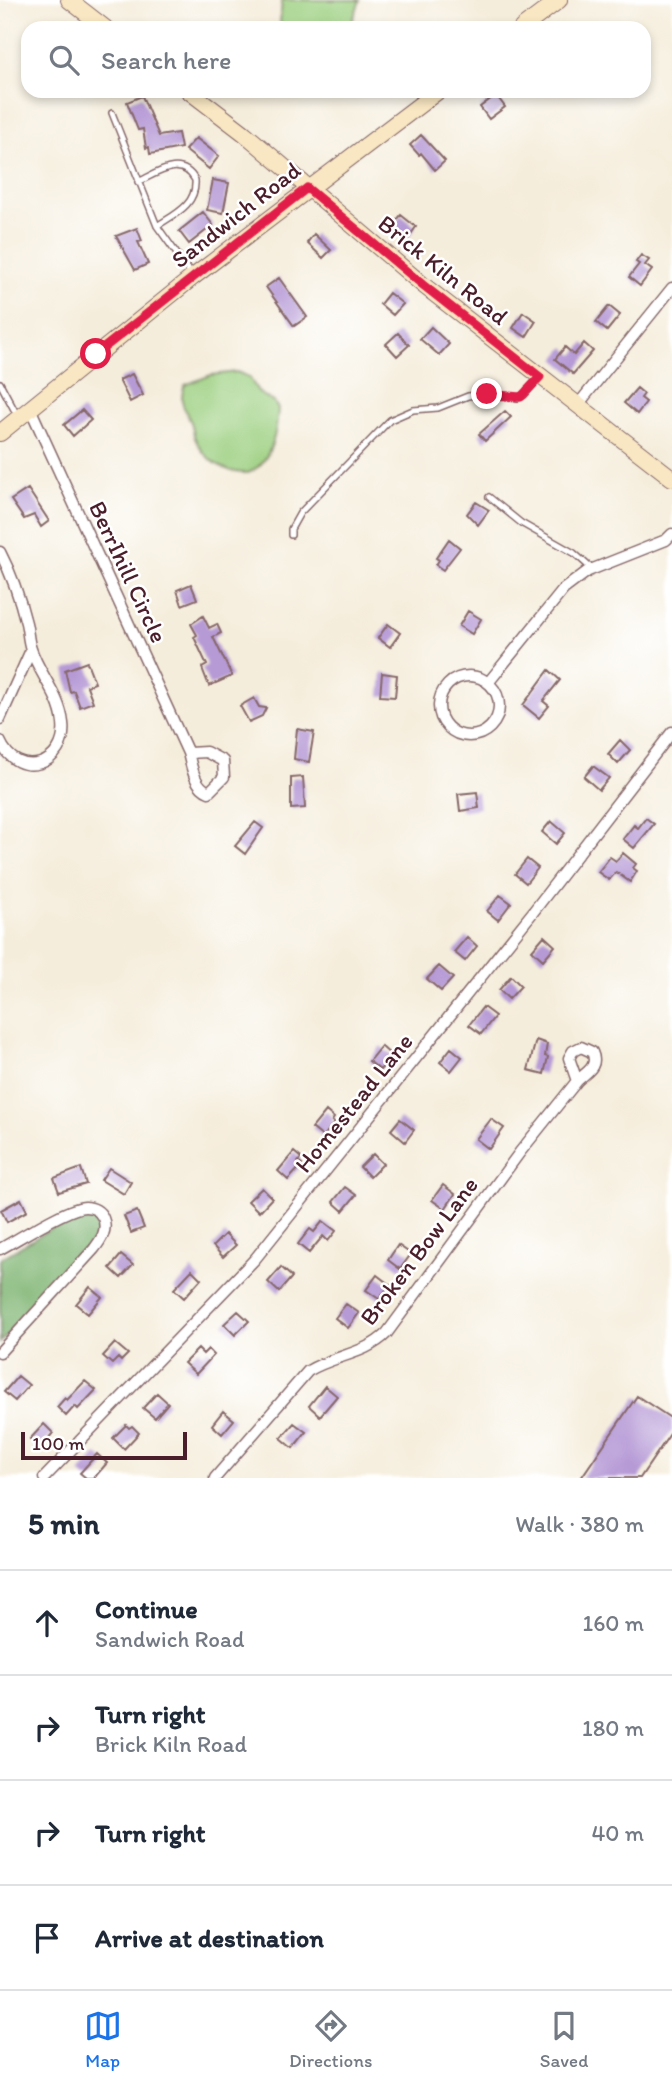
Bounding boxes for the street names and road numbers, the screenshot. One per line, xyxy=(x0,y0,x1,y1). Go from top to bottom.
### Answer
street label: Sandwich Road xyxy=(165,155,306,274)
street label: Brick Kiln Road xyxy=(373,208,514,331)
street label: BerrIhill Circle xyxy=(83,496,174,647)
street label: Homestead Lane xyxy=(288,1027,419,1178)
street label: Broken Bow Lane xyxy=(353,1171,484,1331)

